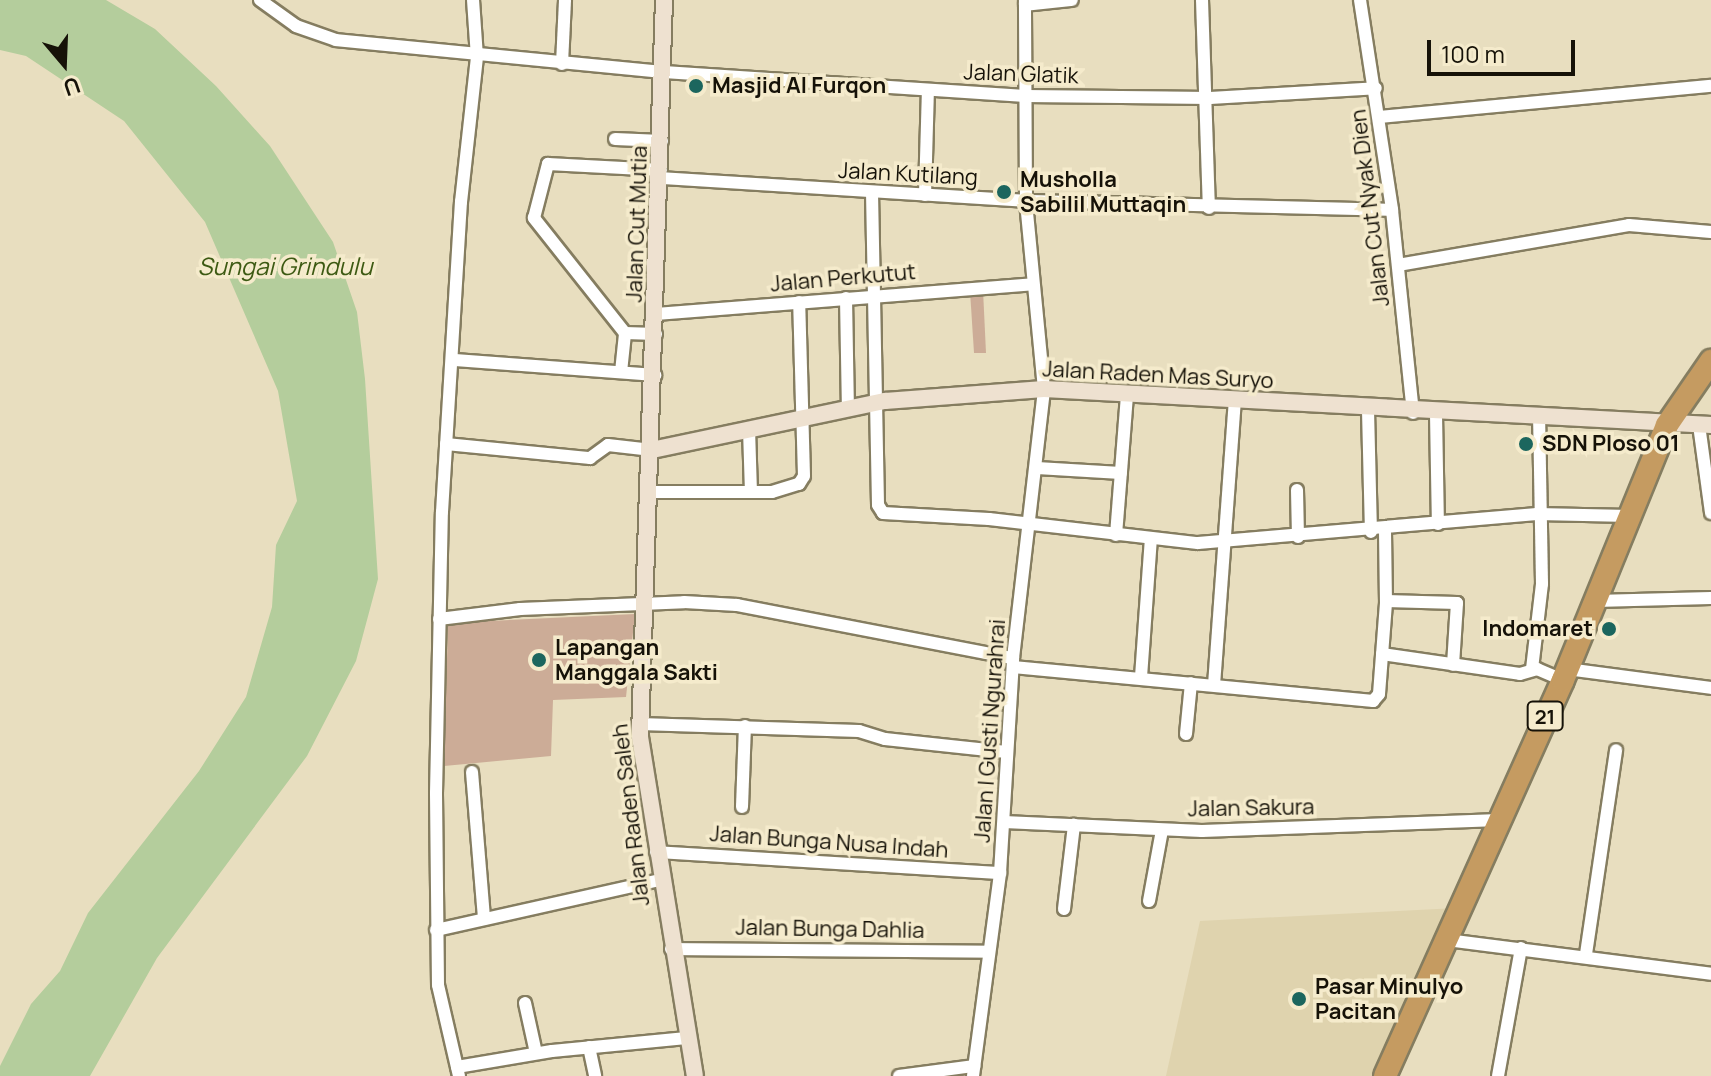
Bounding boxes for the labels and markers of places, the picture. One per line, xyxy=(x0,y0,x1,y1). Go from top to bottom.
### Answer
place label: Masjid Al Furqon xyxy=(712,73,886,99)
marker: Masjid Al Furqon xyxy=(687,77,705,95)
place label: Musholla Sabilil Muttaqin xyxy=(1020,166,1186,218)
marker: Musholla Sabilil Muttaqin xyxy=(995,183,1013,201)
place label: SDN Ploso 01 xyxy=(1542,431,1680,457)
marker: SDN Ploso 01 xyxy=(1517,435,1535,453)
place label: Indomaret xyxy=(1482,616,1593,642)
marker: Indomaret xyxy=(1600,620,1618,638)
place label: Lapangan Manggala Sakti xyxy=(555,634,718,686)
marker: Lapangan Manggala Sakti xyxy=(530,651,548,669)
place label: Pasar Minulyo Pacitan xyxy=(1315,973,1463,1024)
marker: Pasar Minulyo Pacitan xyxy=(1290,990,1308,1008)

